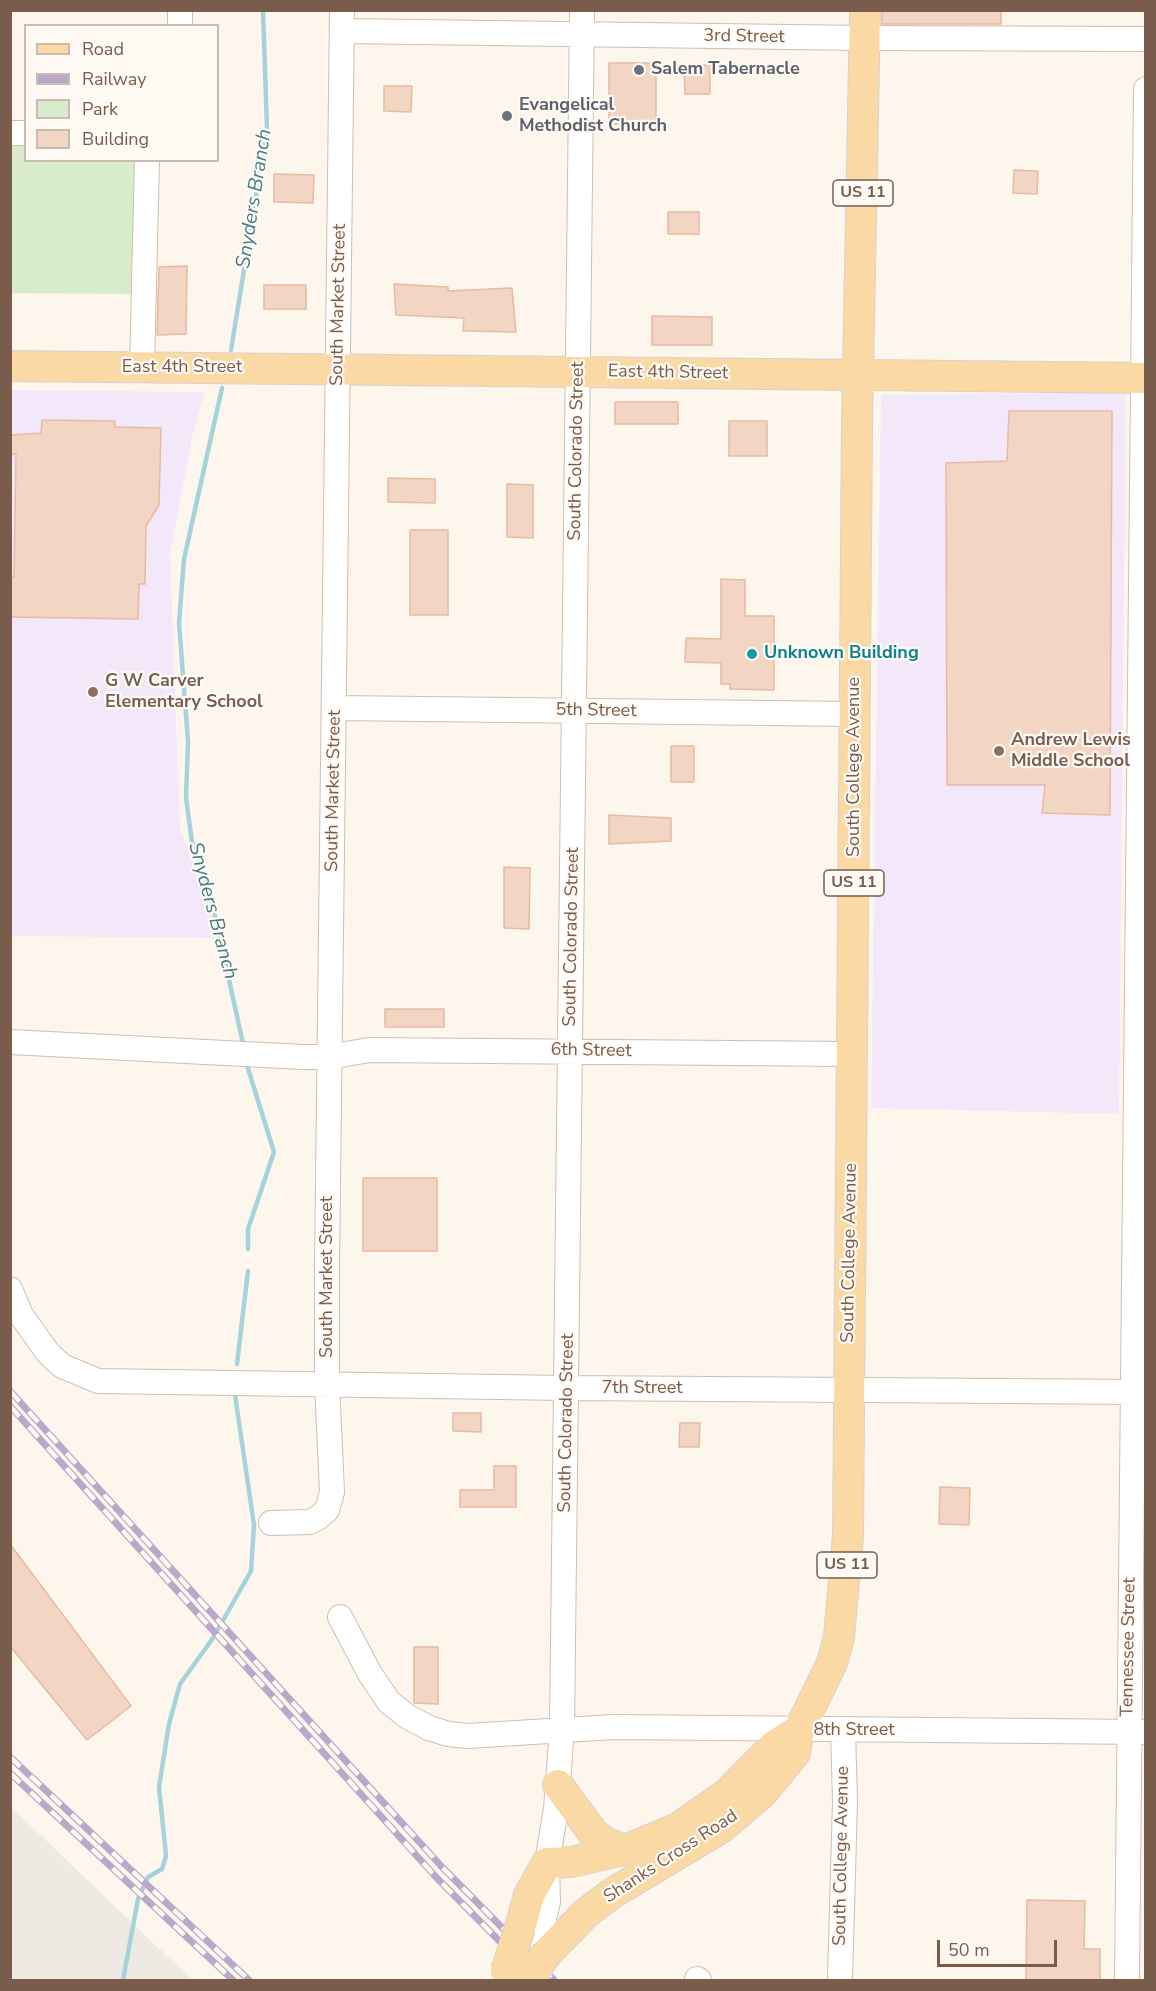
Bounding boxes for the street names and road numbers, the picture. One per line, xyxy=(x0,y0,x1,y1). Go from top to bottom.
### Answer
street label: 3rd Street xyxy=(703,25,785,49)
road number: US 11 xyxy=(833,180,893,206)
street label: South Market Street xyxy=(327,224,351,386)
street label: East 4th Street xyxy=(122,357,242,379)
street label: South Colorado Street xyxy=(565,361,589,541)
street label: East 4th Street xyxy=(608,361,728,385)
street label: South College Avenue xyxy=(844,677,866,857)
street label: 5th Street xyxy=(555,699,637,723)
street label: South Market Street xyxy=(322,710,346,872)
street label: South Colorado Street xyxy=(560,847,584,1027)
road number: US 11 xyxy=(824,870,884,896)
street label: 6th Street xyxy=(550,1039,632,1063)
street label: South College Avenue xyxy=(838,1163,862,1343)
street label: South Market Street xyxy=(317,1196,339,1358)
street label: South Colorado Street xyxy=(555,1333,579,1513)
street label: 7th Street xyxy=(601,1378,683,1400)
road number: US 11 xyxy=(817,1552,877,1578)
street label: Tennessee Street xyxy=(1117,1577,1141,1717)
street label: 8th Street xyxy=(813,1720,895,1742)
street label: South College Avenue xyxy=(830,1766,854,1946)
street label: Shanks Cross Road xyxy=(600,1806,742,1908)

